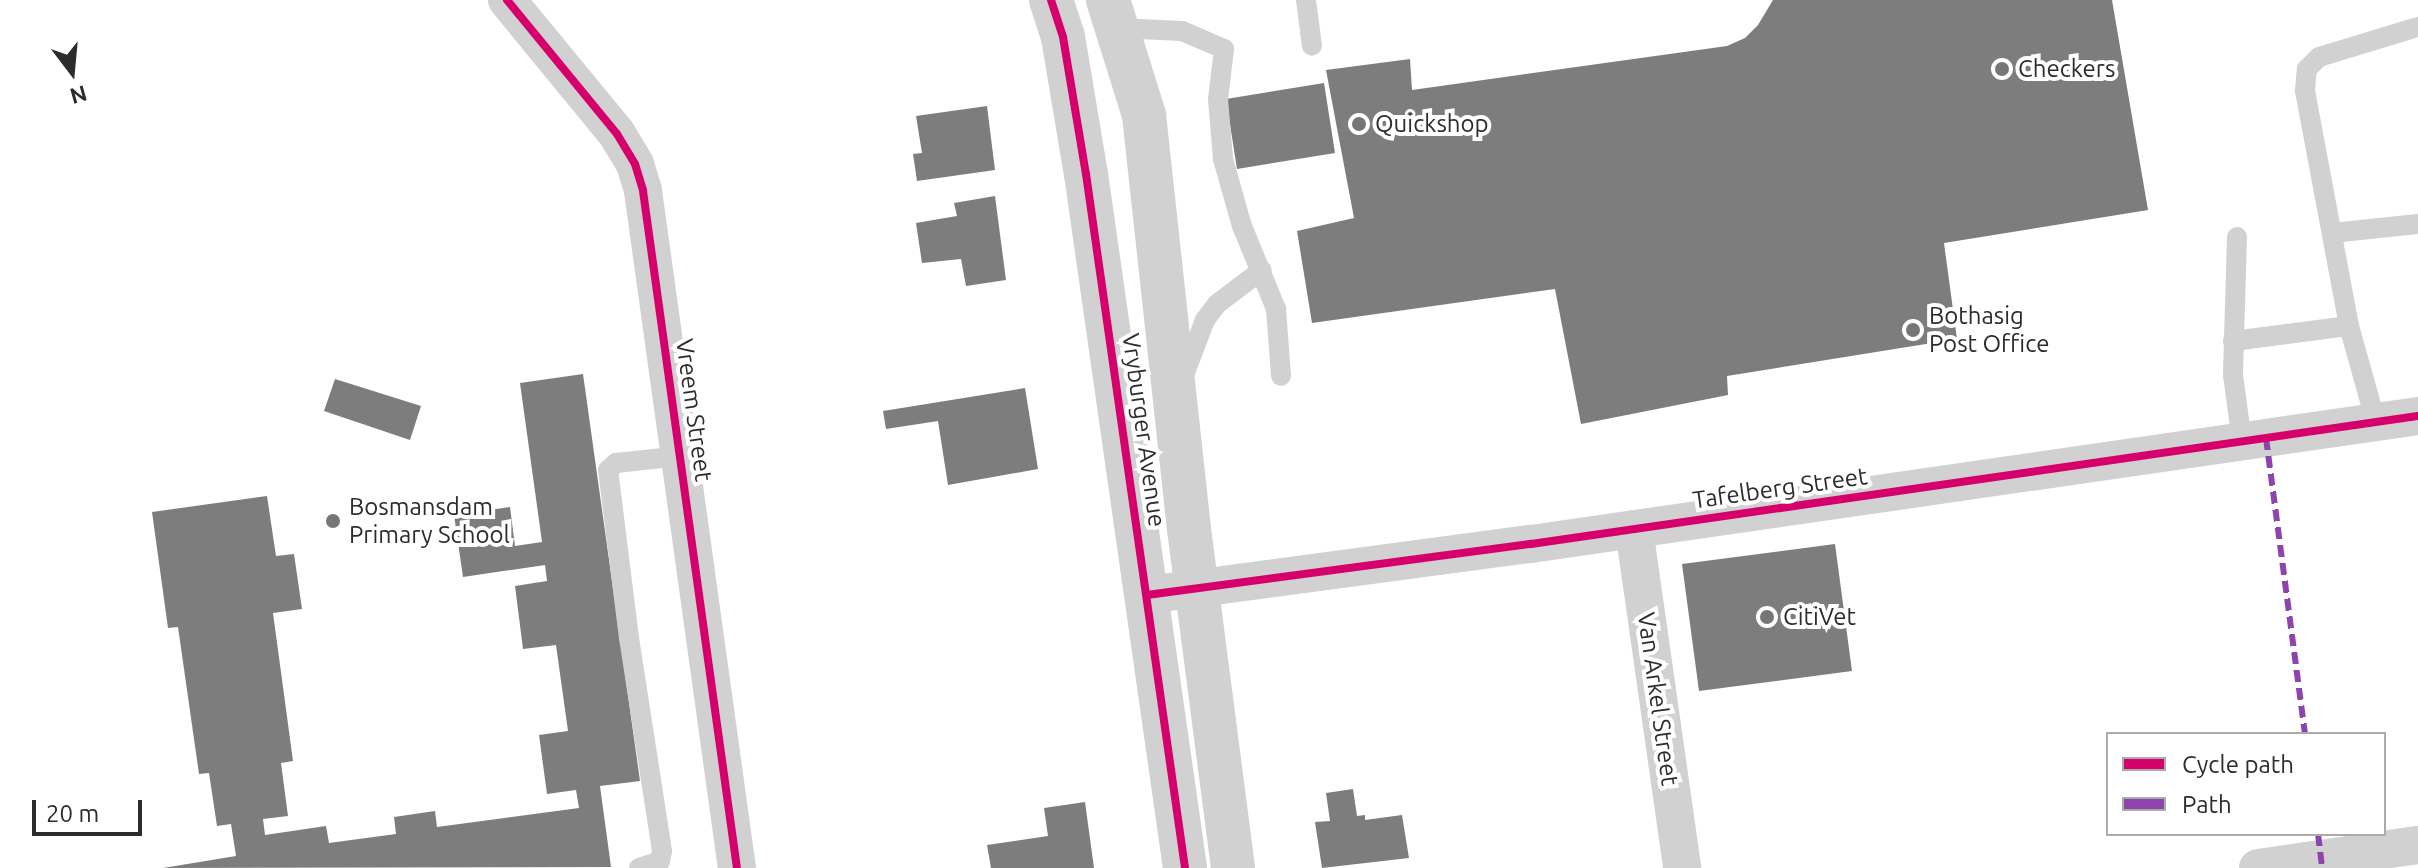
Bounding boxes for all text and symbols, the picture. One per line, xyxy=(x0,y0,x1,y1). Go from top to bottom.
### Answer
north arrow xyxy=(32,32,112,112)
place label: Checkers xyxy=(2018,55,2115,83)
marker: Checkers xyxy=(1993,60,2011,78)
text: N xyxy=(67,81,90,110)
place label: Quickshop xyxy=(1375,110,1489,138)
marker: Quickshop xyxy=(1350,115,1368,133)
place label: Bothasig Post Office xyxy=(1929,302,2050,358)
marker: Bothasig Post Office xyxy=(1904,321,1922,339)
street label: Vryburger Avenue xyxy=(1116,331,1172,529)
street label: Vreem Street xyxy=(670,337,718,483)
street label: Tafelberg Street xyxy=(1691,461,1869,515)
place label: Bosmansdam Primary School xyxy=(349,493,510,549)
marker: Bosmansdam Primary School xyxy=(324,512,342,530)
place label: CitiVet xyxy=(1783,603,1856,631)
marker: CitiVet xyxy=(1758,608,1776,626)
street label: Van Arkel Street xyxy=(1632,610,1684,788)
legend xyxy=(2106,732,2386,836)
text: Cycle path xyxy=(2182,751,2294,778)
scale bar xyxy=(36,784,146,834)
text: Path xyxy=(2182,791,2232,818)
text: 20 m xyxy=(46,800,99,827)

